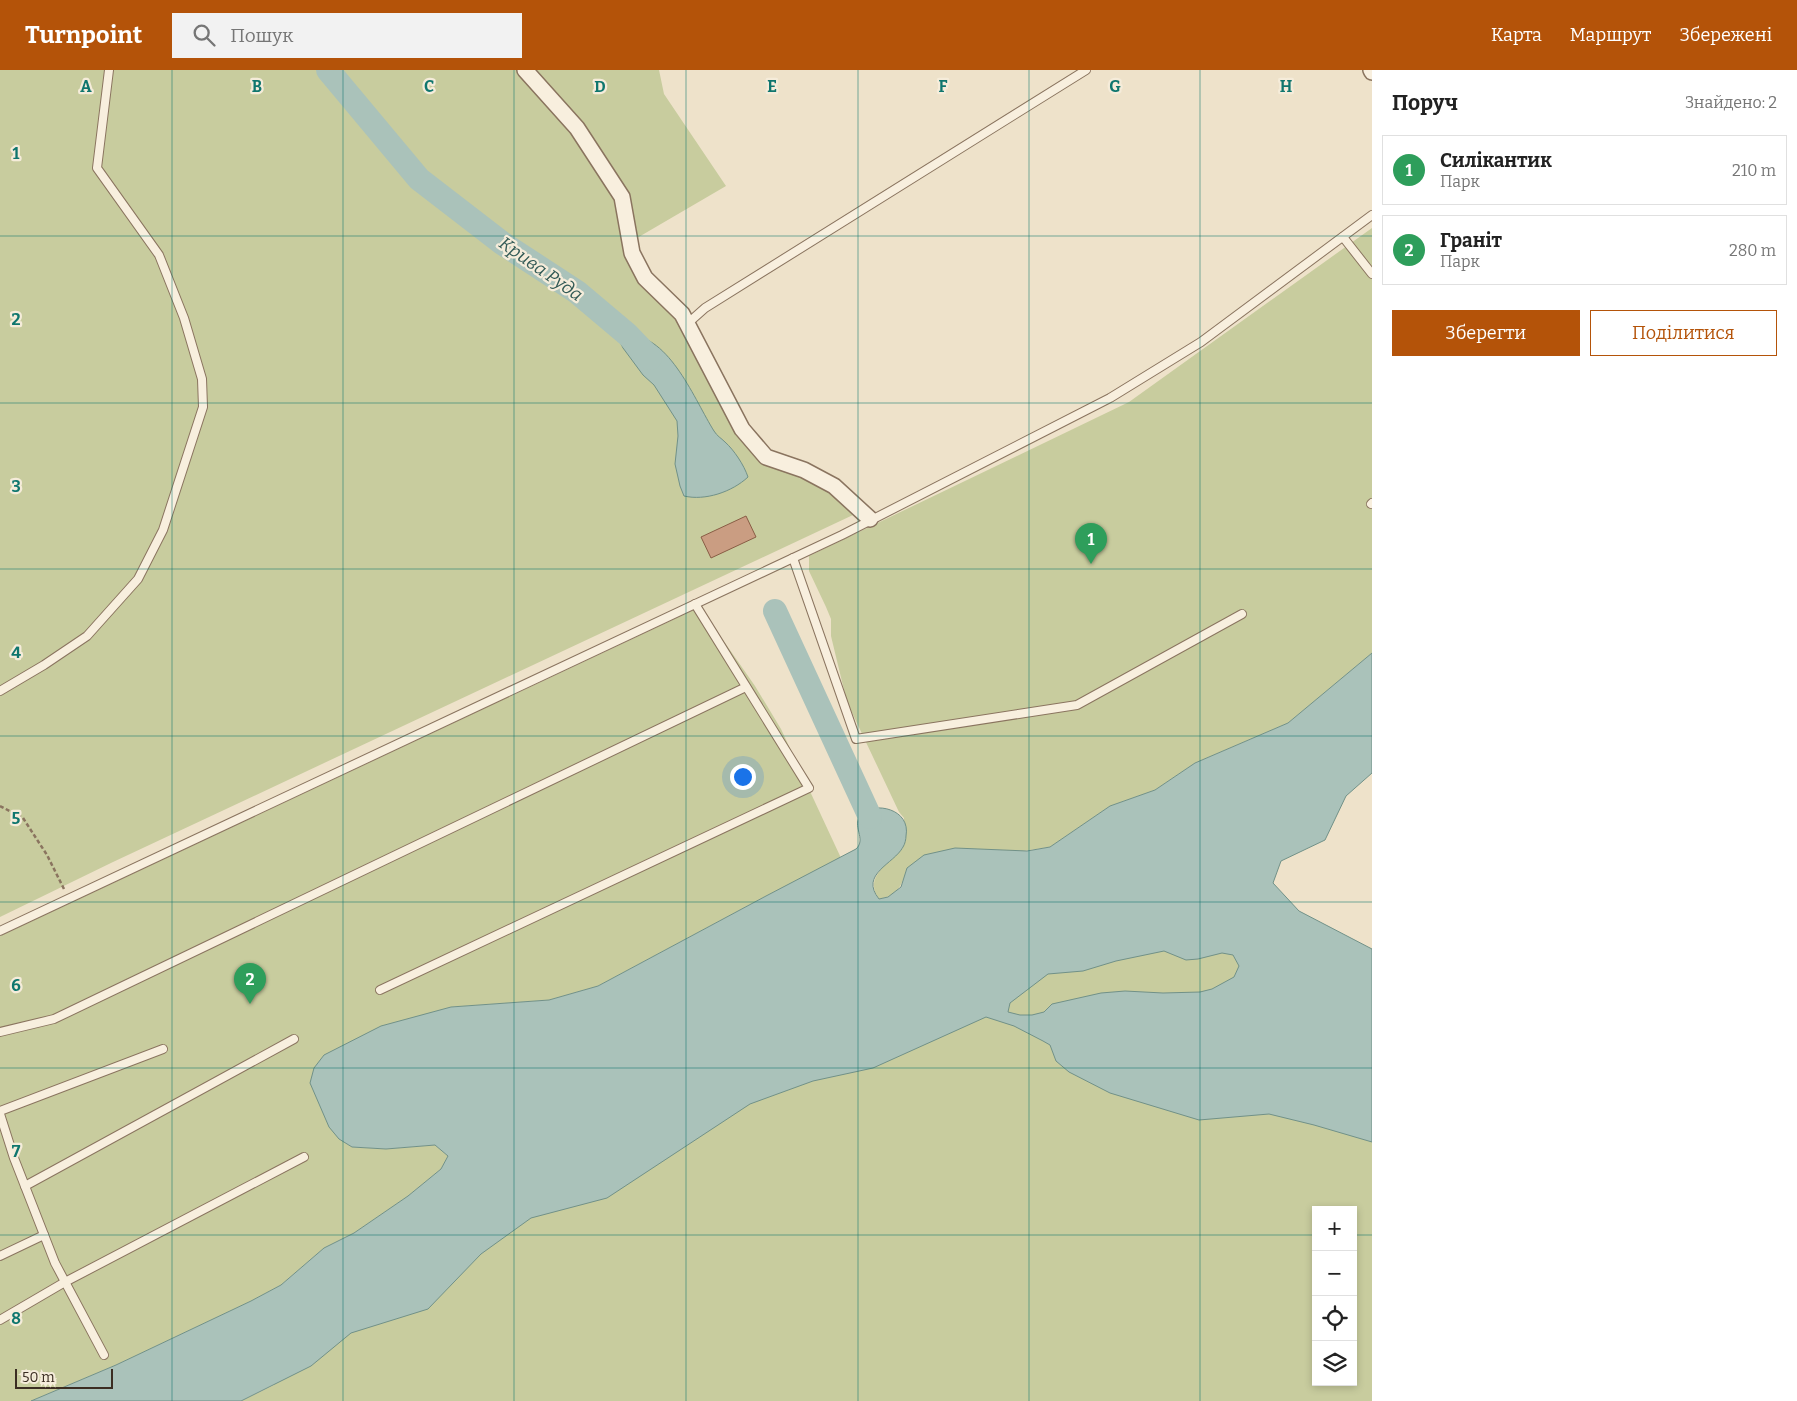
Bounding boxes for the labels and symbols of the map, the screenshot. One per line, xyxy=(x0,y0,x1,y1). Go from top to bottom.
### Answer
text: A xyxy=(80,77,92,96)
text: B xyxy=(252,77,262,96)
text: C xyxy=(424,77,434,96)
text: D xyxy=(594,77,606,96)
text: E xyxy=(767,77,777,96)
text: F xyxy=(939,77,948,96)
text: G xyxy=(1109,77,1121,96)
text: H xyxy=(1280,77,1293,96)
text: 1 xyxy=(13,144,20,163)
water label: Крива Руда xyxy=(495,232,587,306)
text: 2 xyxy=(11,310,21,329)
text: 3 xyxy=(11,477,21,496)
pin: 1 xyxy=(1075,523,1107,564)
text: 4 xyxy=(11,643,21,662)
your location xyxy=(730,764,756,790)
text: 5 xyxy=(12,809,21,828)
pin: 2 xyxy=(234,963,266,1004)
text: 6 xyxy=(11,976,21,995)
text: 7 xyxy=(12,1142,21,1161)
text: 8 xyxy=(11,1309,21,1328)
scale bar xyxy=(15,1366,112,1389)

